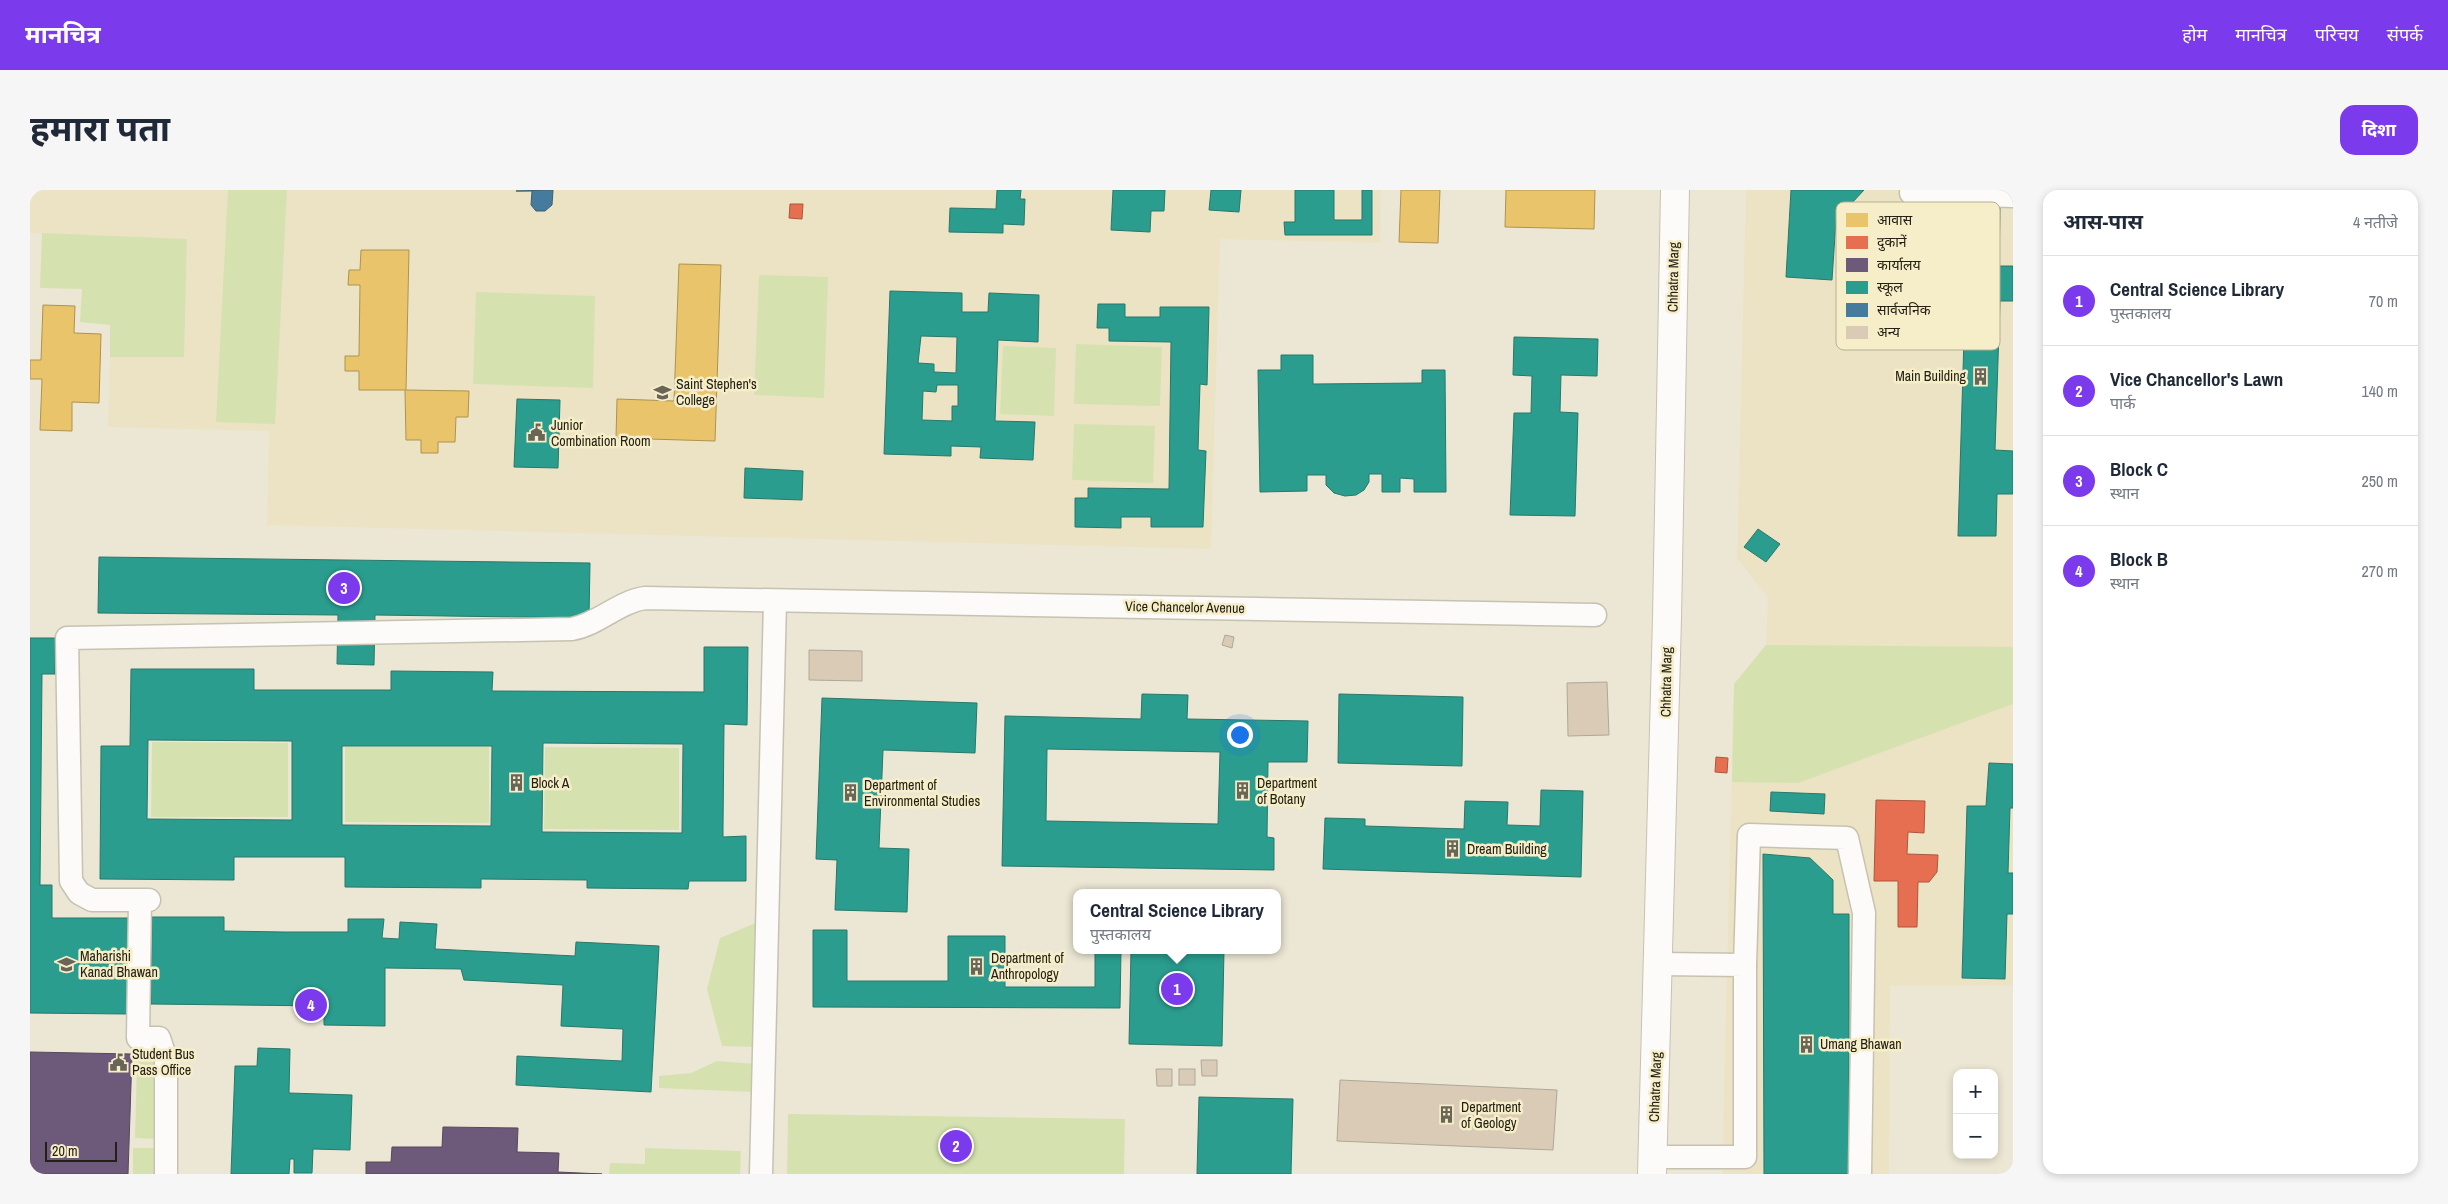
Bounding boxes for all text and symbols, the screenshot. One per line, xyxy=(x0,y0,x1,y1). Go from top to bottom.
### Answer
text: मानचित्र xyxy=(25,18,101,50)
text: होम xyxy=(2182,22,2207,47)
text: मानचित्र xyxy=(2235,22,2287,47)
text: परिचय xyxy=(2315,22,2359,47)
text: संपर्क xyxy=(2387,22,2423,47)
text: हमारा पता xyxy=(30,105,170,152)
button: दिशा xyxy=(2340,105,2418,155)
legend xyxy=(1836,202,2000,350)
text: आस-पास xyxy=(2063,207,2143,236)
text: आवास xyxy=(1877,211,1913,229)
text: 4 नतीजे xyxy=(2353,211,2398,233)
text: दुकानें xyxy=(1877,233,1907,252)
street label: Chhatra Marg xyxy=(1663,241,1683,312)
text: कार्यालय xyxy=(1877,256,1922,274)
text: Central Science Library xyxy=(2110,276,2284,302)
text: स्कूल xyxy=(1877,278,1903,297)
text: 1 xyxy=(2075,290,2083,312)
text: 70 m xyxy=(2369,290,2398,312)
text: सार्वजनिक xyxy=(1877,301,1931,319)
text: पुस्तकालय xyxy=(2110,302,2171,324)
text: अन्य xyxy=(1877,323,1901,341)
building icon: Main Building xyxy=(1970,366,1990,386)
text: Vice Chancellor's Lawn xyxy=(2110,366,2283,392)
place label: Main Building xyxy=(1895,367,1967,385)
place label: Saint Stephen's College xyxy=(676,375,757,409)
text: 2 xyxy=(2075,380,2083,402)
text: 140 m xyxy=(2362,380,2398,402)
school or university icon: Saint Stephen's College xyxy=(652,382,672,402)
text: पार्क xyxy=(2110,392,2136,414)
place label: Junior Combination Room xyxy=(551,416,651,450)
public building icon: Junior Combination Room xyxy=(527,423,547,443)
text: Block C xyxy=(2110,456,2168,482)
text: 3 xyxy=(2075,470,2083,492)
text: 250 m xyxy=(2362,470,2398,492)
text: स्थान xyxy=(2110,482,2139,504)
text: Block B xyxy=(2110,546,2168,572)
text: 4 xyxy=(2075,560,2083,582)
text: 270 m xyxy=(2362,560,2398,582)
pin: 3 xyxy=(328,569,360,607)
text: स्थान xyxy=(2110,572,2139,594)
street label: Vice Chancelor Avenue xyxy=(1125,597,1245,617)
street label: Chhatra Marg xyxy=(1656,646,1676,717)
your location xyxy=(1227,722,1253,748)
building icon: Block A xyxy=(507,773,527,793)
place label: Block A xyxy=(531,774,570,792)
place label: Department of Botany xyxy=(1257,774,1317,808)
place label: Department of Environmental Studies xyxy=(864,776,980,810)
building icon: Department of Botany xyxy=(1233,781,1253,801)
building icon: Department of Environmental Studies xyxy=(840,783,860,803)
building icon: Dream Building xyxy=(1443,839,1463,859)
place label: Dream Building xyxy=(1467,840,1547,858)
popup xyxy=(1073,889,1281,954)
text: Central Science Library xyxy=(1090,897,1264,923)
text: पुस्तकालय xyxy=(1090,923,1151,945)
place label: Maharishi Kanad Bhawan xyxy=(80,947,158,981)
place label: Department of Anthropology xyxy=(990,949,1065,983)
school or university icon: Maharishi Kanad Bhawan xyxy=(56,954,76,974)
building icon: Department of Anthropology xyxy=(967,956,987,976)
pin: 1 xyxy=(1161,970,1193,1008)
pin: 4 xyxy=(295,986,327,1024)
building icon: Umang Bhawan xyxy=(1796,1034,1816,1054)
place label: Umang Bhawan xyxy=(1820,1035,1902,1053)
place label: Student Bus Pass Office xyxy=(132,1045,195,1079)
street label: Chhatra Marg xyxy=(1645,1051,1665,1122)
public building icon: Student Bus Pass Office xyxy=(108,1052,128,1072)
map controls xyxy=(1953,1069,1998,1159)
button: + xyxy=(1953,1069,1998,1114)
place label: Department of Geology xyxy=(1461,1098,1521,1132)
building icon: Department of Geology xyxy=(1437,1105,1457,1125)
button: − xyxy=(1953,1114,1998,1159)
pin: 2 xyxy=(940,1127,972,1165)
scale bar xyxy=(45,1139,118,1162)
text: 20 m xyxy=(52,1142,78,1160)

